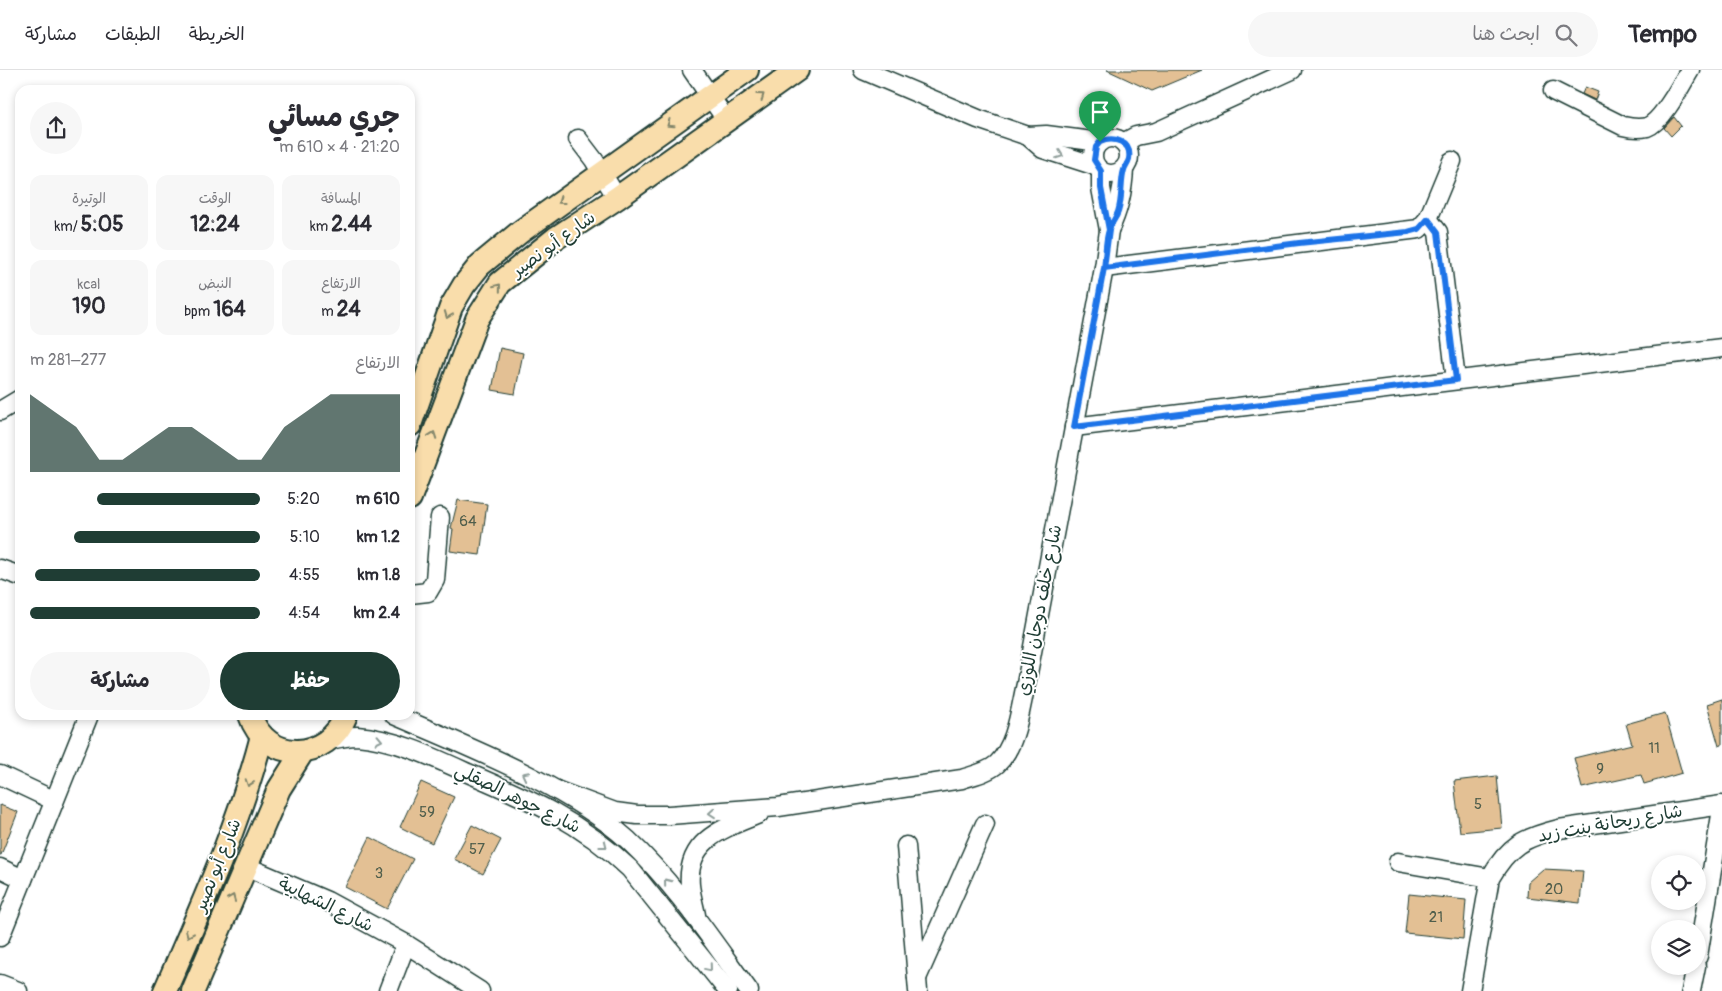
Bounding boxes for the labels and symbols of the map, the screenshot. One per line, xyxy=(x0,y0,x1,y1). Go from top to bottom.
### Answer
pin xyxy=(1079,91,1121,142)
one-way arrow xyxy=(755,93,765,102)
one-way arrow xyxy=(667,118,676,127)
one-way arrow xyxy=(1055,149,1064,159)
one-way arrow xyxy=(558,196,567,204)
street label: شارع أبو نصير xyxy=(505,206,600,284)
one-way arrow xyxy=(492,284,501,293)
one-way arrow xyxy=(444,310,455,319)
one-way arrow xyxy=(427,432,437,440)
house number: 64 xyxy=(459,512,477,531)
street label: شارع خلف دوجان اللوزي xyxy=(1012,523,1068,698)
one-way arrow xyxy=(374,734,383,745)
house number: 11 xyxy=(1648,739,1660,758)
street label: شارع جوهر الصقلي xyxy=(449,758,584,842)
house number: 9 xyxy=(1596,760,1604,779)
one-way arrow xyxy=(521,771,530,781)
one-way arrow xyxy=(245,779,255,787)
house number: 5 xyxy=(1474,795,1482,814)
street label: شارع ريحانة بنت زيد xyxy=(1536,799,1684,848)
house number: 59 xyxy=(419,803,435,822)
one-way arrow xyxy=(708,807,716,818)
street label: شارع أبو نصير xyxy=(188,815,247,917)
one-way arrow xyxy=(598,839,608,848)
house number: 57 xyxy=(469,840,485,859)
house number: 3 xyxy=(375,864,383,883)
street label: شارع الشهابية xyxy=(275,872,377,937)
one-way arrow xyxy=(665,879,673,888)
house number: 20 xyxy=(1545,880,1563,899)
one-way arrow xyxy=(226,894,236,903)
house number: 21 xyxy=(1429,908,1443,927)
one-way arrow xyxy=(185,929,196,938)
one-way arrow xyxy=(704,962,712,971)

